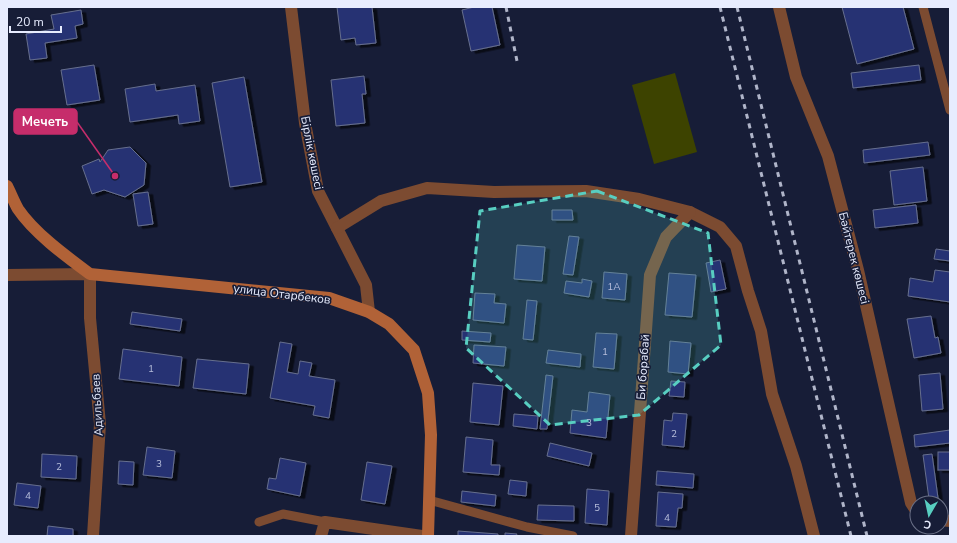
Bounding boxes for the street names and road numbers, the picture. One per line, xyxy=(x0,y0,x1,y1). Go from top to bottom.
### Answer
street label: Бірлік көшесі xyxy=(297,115,327,191)
street label: Бәйтерек көшесі xyxy=(835,210,873,306)
street label: улица Отарбеков xyxy=(233,280,332,308)
street label: Би борабай xyxy=(633,334,653,400)
street label: Адильбаев xyxy=(87,373,107,437)

